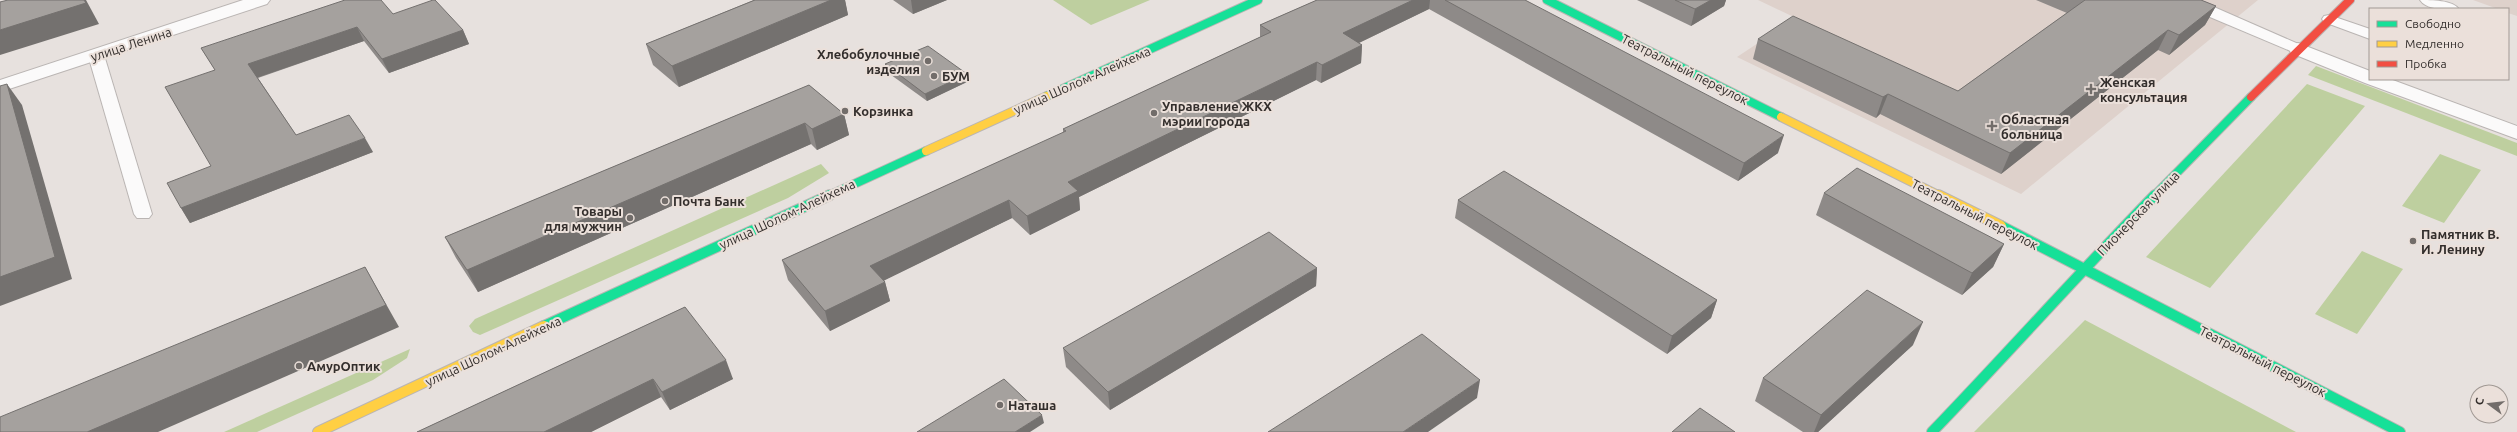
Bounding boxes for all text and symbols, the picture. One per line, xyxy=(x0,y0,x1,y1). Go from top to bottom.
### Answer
legend xyxy=(2369,8,2509,80)
text: Свободно xyxy=(2405,17,2461,30)
street label: улица Ленина xyxy=(89,24,173,64)
street label: Театральный переулок xyxy=(1619,31,1751,107)
text: Медленно xyxy=(2405,37,2464,50)
street label: улица Шолом-Алейхема xyxy=(1011,43,1153,117)
place label: Хлебобулочные изделия xyxy=(817,47,920,76)
marker: Хлебобулочные изделия xyxy=(923,56,933,66)
text: Пробка xyxy=(2405,57,2447,70)
place label: БУМ xyxy=(942,69,970,83)
marker: БУМ xyxy=(929,71,939,81)
place label: Женская консультация xyxy=(2100,75,2187,104)
marker: Женская консультация xyxy=(2085,83,2097,95)
place label: Управление ЖКХ мэрии города xyxy=(1162,99,1272,128)
place label: Корзинка xyxy=(853,104,913,118)
marker: Корзинка xyxy=(840,106,850,116)
marker: Управление ЖКХ мэрии города xyxy=(1149,108,1159,118)
place label: Областная больница xyxy=(2001,112,2069,141)
marker: Областная больница xyxy=(1986,120,1998,132)
street label: Пионерская улица xyxy=(2094,168,2182,258)
street label: улица Шолом-Алейхема xyxy=(717,176,857,252)
street label: Театральный переулок xyxy=(1909,176,2041,252)
place label: Почта Банк xyxy=(673,194,745,208)
marker: Почта Банк xyxy=(660,196,670,206)
place label: Товары для мужчин xyxy=(544,204,622,233)
marker: Товары для мужчин xyxy=(625,213,635,223)
place label: Памятник В. И. Ленину xyxy=(2421,227,2499,256)
marker: Памятник В. И. Ленину xyxy=(2408,236,2418,246)
street label: улица Шолом-Алейхема xyxy=(423,313,563,389)
street label: Театральный переулок xyxy=(2197,323,2329,399)
place label: АмурОптик xyxy=(307,359,381,373)
marker: АмурОптик xyxy=(294,361,304,371)
north arrow xyxy=(2469,384,2509,424)
text: С xyxy=(2473,396,2486,406)
place label: Наташа xyxy=(1008,398,1056,412)
marker: Наташа xyxy=(995,400,1005,410)

